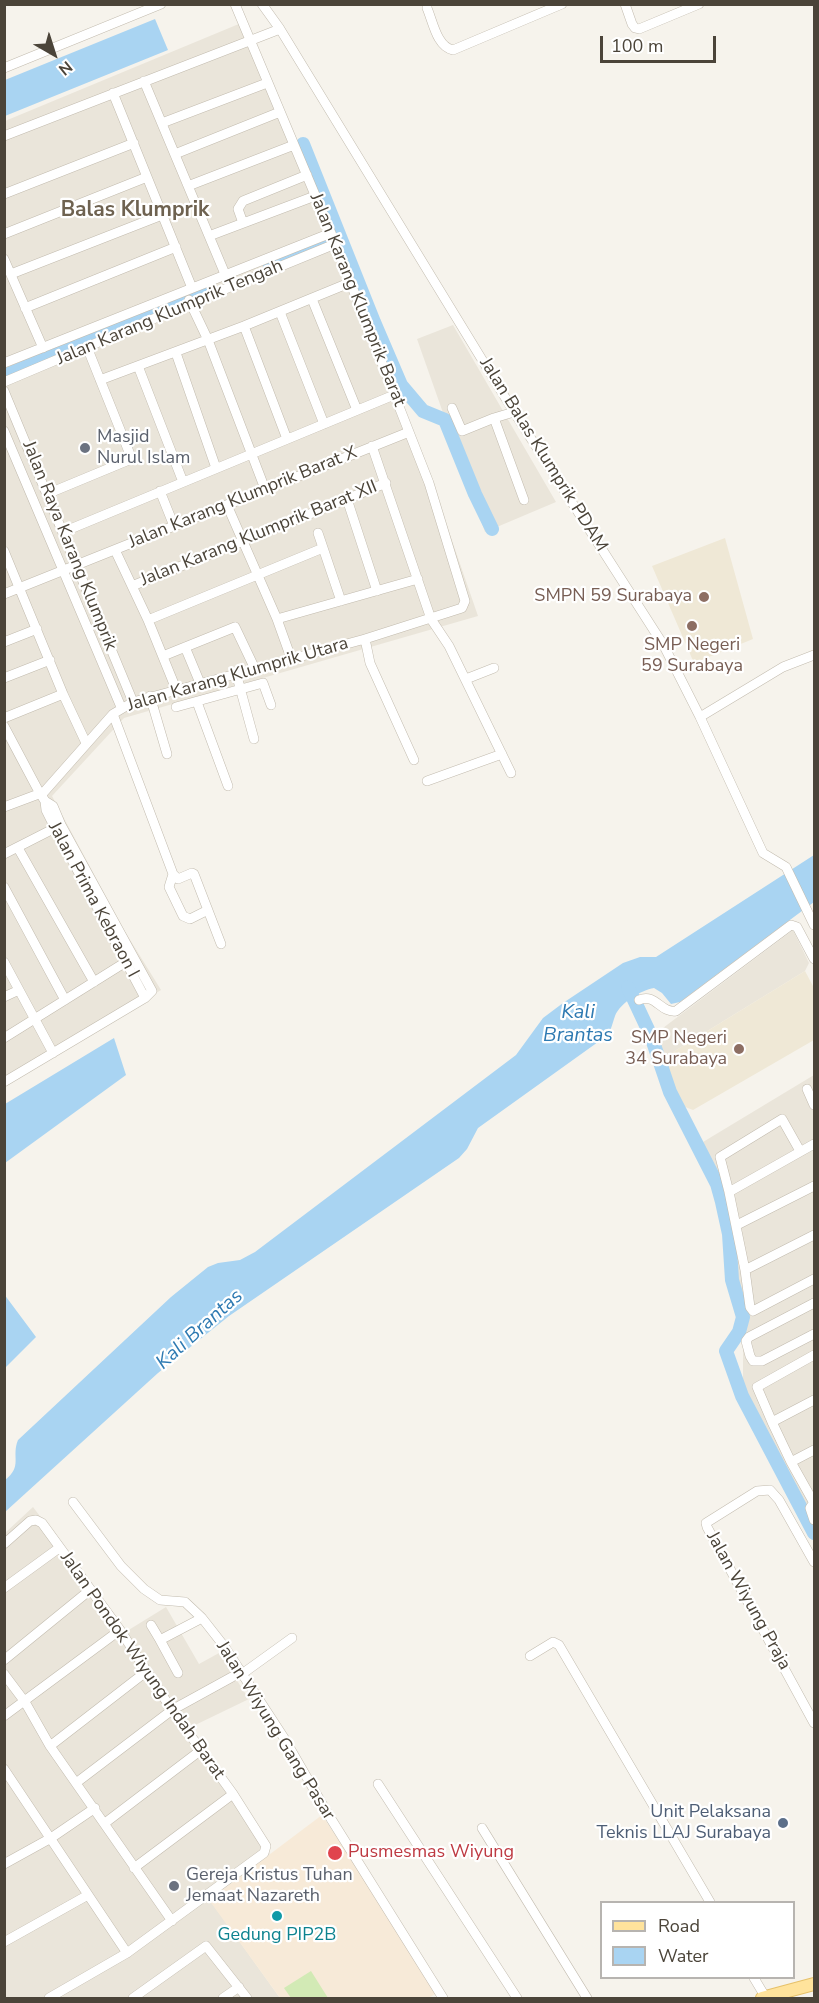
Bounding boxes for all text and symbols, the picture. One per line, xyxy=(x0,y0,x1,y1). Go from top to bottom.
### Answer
north arrow xyxy=(24,24,84,84)
scale bar xyxy=(603,24,718,62)
text: 100 m xyxy=(611,34,663,58)
text: N xyxy=(54,56,77,80)
street label: Jalan Karang Klumprik Barat xyxy=(304,190,410,410)
district label: Balas Klumprik xyxy=(61,198,209,224)
street label: Jalan Karang Klumprik Tengah xyxy=(54,255,286,371)
street label: Jalan Balas Klumprik PDAM xyxy=(474,354,612,556)
place label: Masjid Nurul Islam xyxy=(97,427,190,470)
street label: Jalan Raya Karang Klumprik xyxy=(17,438,121,654)
marker: Masjid Nurul Islam xyxy=(78,441,92,455)
street label: Jalan Karang Klumprik Barat X xyxy=(126,442,360,554)
street label: Jalan Karang Klumprik Barat XII xyxy=(137,477,381,591)
place label: SMPN 59 Surabaya xyxy=(534,586,692,608)
marker: SMPN 59 Surabaya xyxy=(697,590,711,604)
marker: SMP Negeri 59 Surabaya xyxy=(685,619,699,633)
street label: Jalan Karang Klumprik Utara xyxy=(125,633,351,717)
place label: SMP Negeri 59 Surabaya xyxy=(641,635,743,678)
street label: Jalan Prima Kebraon I xyxy=(43,819,143,981)
water label: Kali Brantas xyxy=(543,1001,613,1048)
place label: SMP Negeri 34 Surabaya xyxy=(625,1028,727,1070)
marker: SMP Negeri 34 Surabaya xyxy=(732,1042,746,1056)
water label: Kali Brantas xyxy=(152,1285,248,1375)
street label: Jalan Wiyung Praja xyxy=(701,1528,795,1674)
street label: Jalan Pondok Wiyung Indah Barat xyxy=(55,1548,229,1784)
street label: Jalan Wiyung Gang Pasar xyxy=(211,1638,339,1824)
place label: Unit Pelaksana Teknis LLAJ Surabaya xyxy=(597,1802,771,1844)
marker: Unit Pelaksana Teknis LLAJ Surabaya xyxy=(776,1816,790,1830)
place label: Pusmesmas Wiyung xyxy=(348,1842,514,1864)
marker: Pusmesmas Wiyung xyxy=(326,1844,344,1862)
place label: Gereja Kristus Tuhan Jemaat Nazareth xyxy=(186,1865,353,1908)
marker: Gereja Kristus Tuhan Jemaat Nazareth xyxy=(167,1879,181,1893)
legend xyxy=(600,1901,795,1979)
marker: Gedung PIP2B xyxy=(270,1909,284,1923)
text: Road xyxy=(658,1914,700,1938)
place label: Gedung PIP2B xyxy=(218,1925,336,1947)
text: Water xyxy=(658,1944,709,1968)

